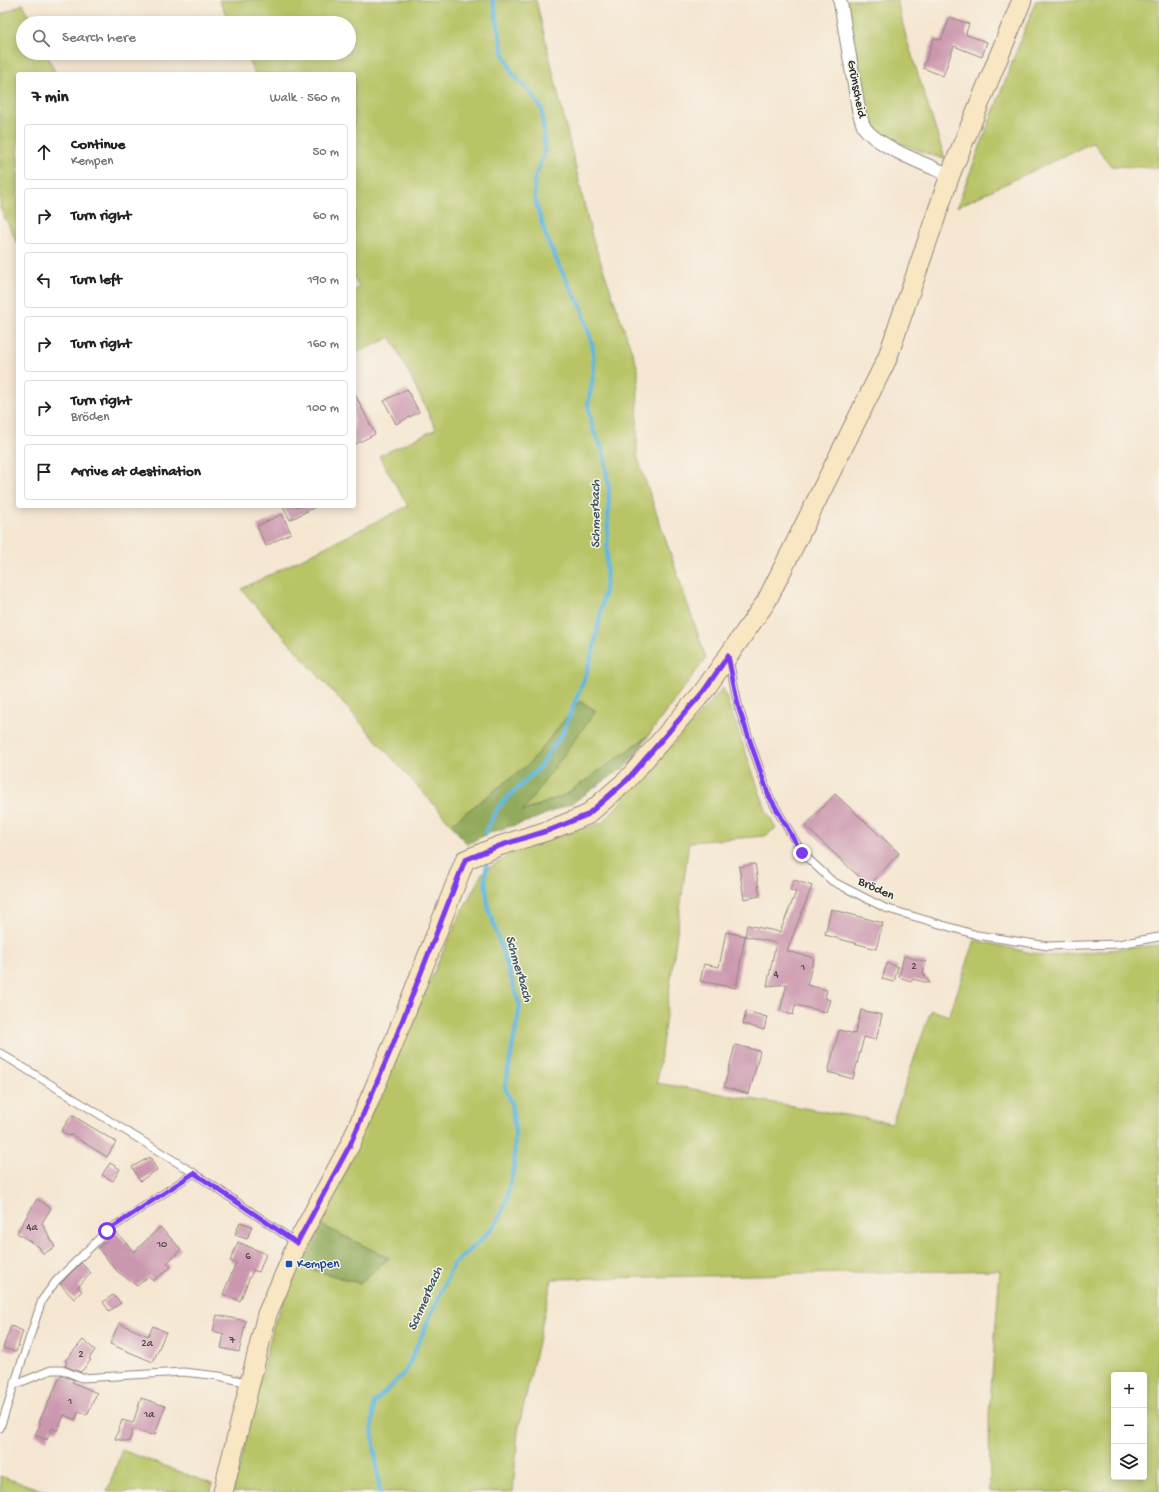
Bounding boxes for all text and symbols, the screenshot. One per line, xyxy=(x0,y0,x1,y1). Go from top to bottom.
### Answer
search box xyxy=(16,16,356,60)
icon: search xyxy=(30,27,52,49)
text: Search here xyxy=(62,29,136,47)
street label: Grünscheid xyxy=(843,59,869,120)
text: 7 min xyxy=(32,88,69,108)
text: Walk · 560 m xyxy=(270,91,340,106)
text: Continue xyxy=(71,136,125,154)
icon: ahead xyxy=(33,141,55,163)
text: 50 m xyxy=(312,145,339,160)
text: Kempen xyxy=(71,154,113,169)
icon: right xyxy=(33,205,55,227)
text: Turn right xyxy=(71,207,131,225)
text: 60 m xyxy=(313,209,339,224)
icon: left xyxy=(33,269,55,291)
text: Turn left xyxy=(71,271,122,289)
text: 190 m xyxy=(308,273,339,288)
icon: right xyxy=(33,333,55,355)
text: Turn right xyxy=(71,335,131,353)
text: 160 m xyxy=(307,337,339,352)
text: Turn right xyxy=(71,392,131,410)
icon: right xyxy=(33,397,55,419)
text: 100 m xyxy=(307,401,339,416)
text: Bröden xyxy=(71,410,110,425)
icon: arrive xyxy=(33,461,55,483)
text: Arrive at destination xyxy=(71,463,201,481)
water label: Schmerbach xyxy=(588,479,605,548)
route end xyxy=(793,844,811,862)
street label: Bröden xyxy=(854,874,897,904)
water label: Schmerbach xyxy=(500,934,536,1005)
house number: 2 xyxy=(911,961,917,973)
house number: 1 xyxy=(800,962,805,974)
house number: 4 xyxy=(773,969,779,981)
house number: 4a xyxy=(26,1222,39,1234)
route start xyxy=(98,1222,116,1240)
house number: 10 xyxy=(156,1239,167,1251)
house number: 6 xyxy=(245,1251,251,1263)
place label: Kempen xyxy=(297,1257,340,1272)
marker: Kempen xyxy=(284,1259,294,1269)
water label: Schmerbach xyxy=(404,1264,448,1334)
house number: 7 xyxy=(228,1335,235,1347)
house number: 2a xyxy=(141,1338,154,1350)
house number: 2 xyxy=(78,1349,84,1361)
map controls xyxy=(1111,1372,1147,1480)
button: + xyxy=(1111,1372,1147,1408)
house number: 1 xyxy=(67,1396,72,1408)
button: − xyxy=(1111,1408,1147,1444)
house number: 1a xyxy=(143,1409,155,1421)
button: layers xyxy=(1111,1444,1147,1480)

